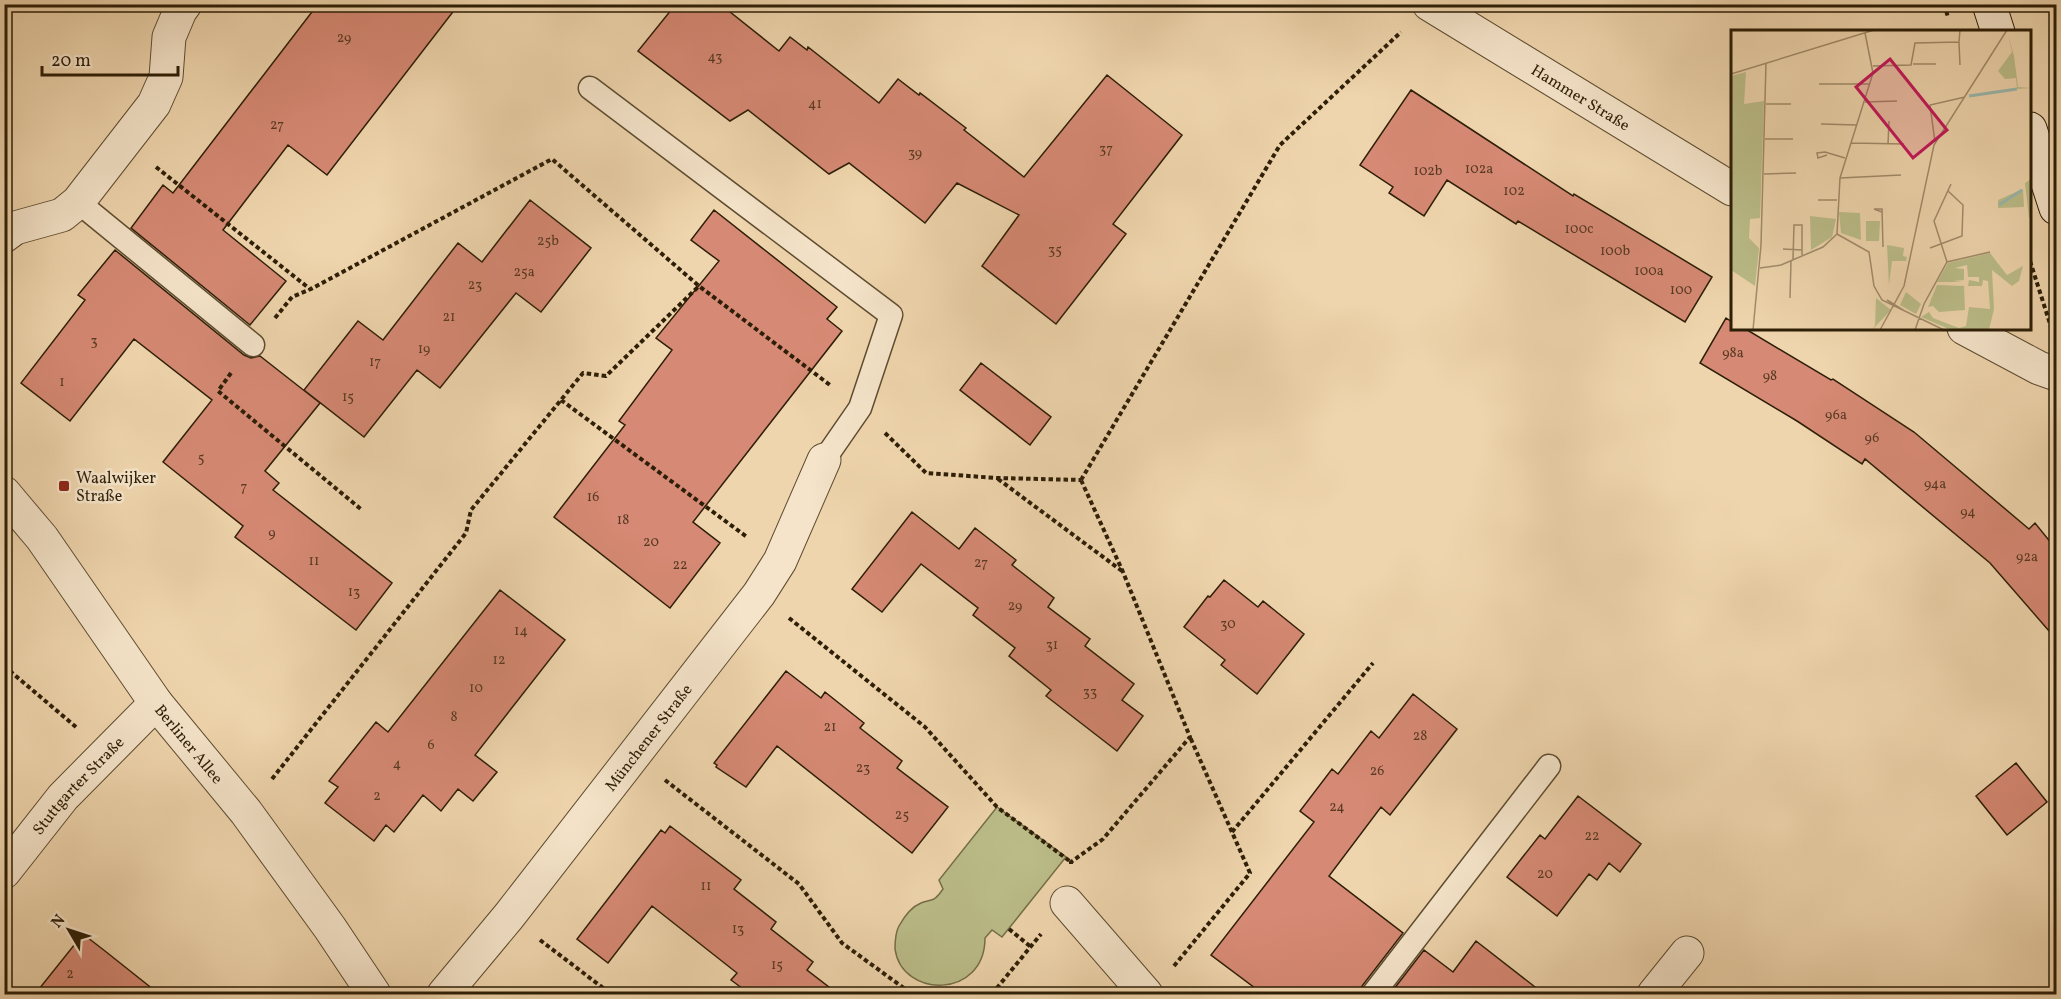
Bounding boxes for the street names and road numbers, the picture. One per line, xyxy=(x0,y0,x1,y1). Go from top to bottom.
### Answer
street label: Hammer Straße xyxy=(1526,60,1634,137)
street label: Münchener Straße xyxy=(601,680,698,797)
street label: Berliner Allee xyxy=(149,700,227,789)
street label: Stuttgarter Straße xyxy=(28,732,130,840)

